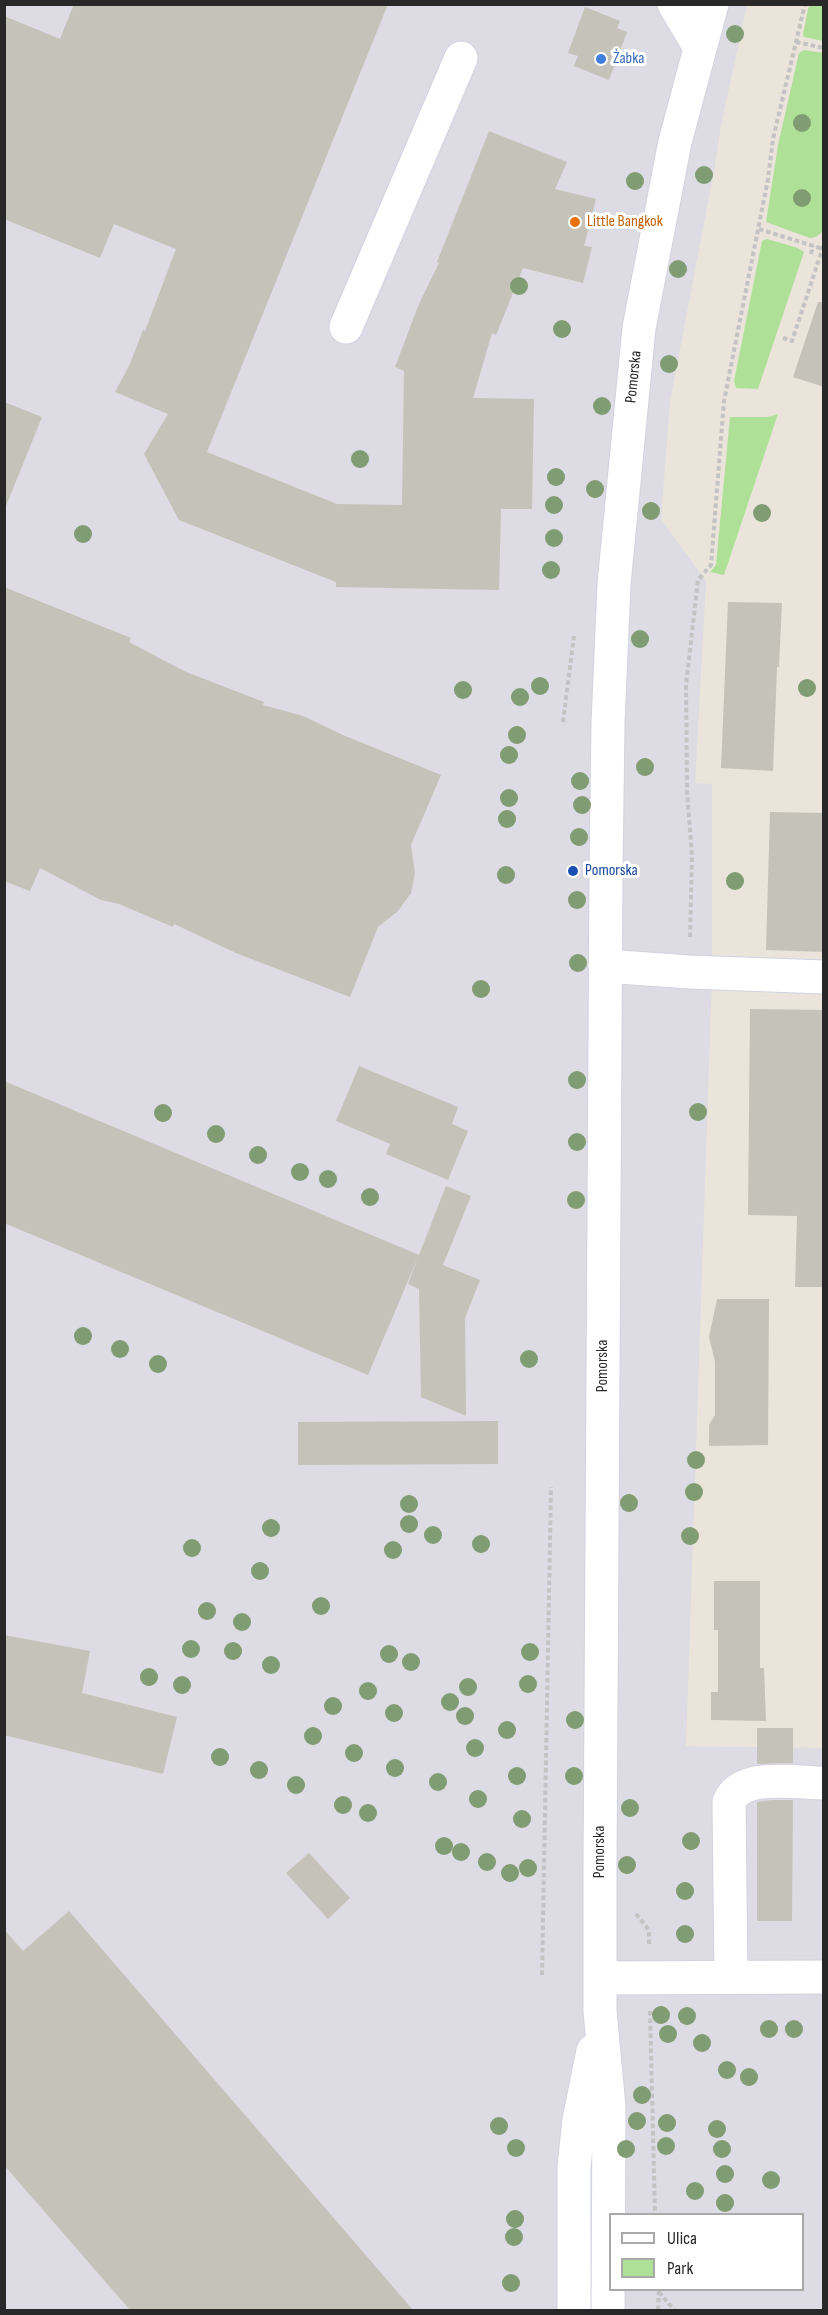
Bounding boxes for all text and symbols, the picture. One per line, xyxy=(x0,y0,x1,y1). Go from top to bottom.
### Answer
place label: Żabka xyxy=(613,49,645,69)
marker: Żabka xyxy=(594,52,608,66)
place label: Little Bangkok xyxy=(587,212,663,232)
marker: Little Bangkok xyxy=(568,215,582,229)
street label: Pomorska xyxy=(622,350,646,404)
place label: Pomorska xyxy=(585,861,638,881)
marker: Pomorska xyxy=(566,864,580,878)
street label: Pomorska xyxy=(593,1340,613,1392)
street label: Pomorska xyxy=(590,1826,610,1878)
legend xyxy=(609,2213,804,2291)
text: Ulica xyxy=(667,2228,697,2249)
text: Park xyxy=(667,2258,693,2279)

